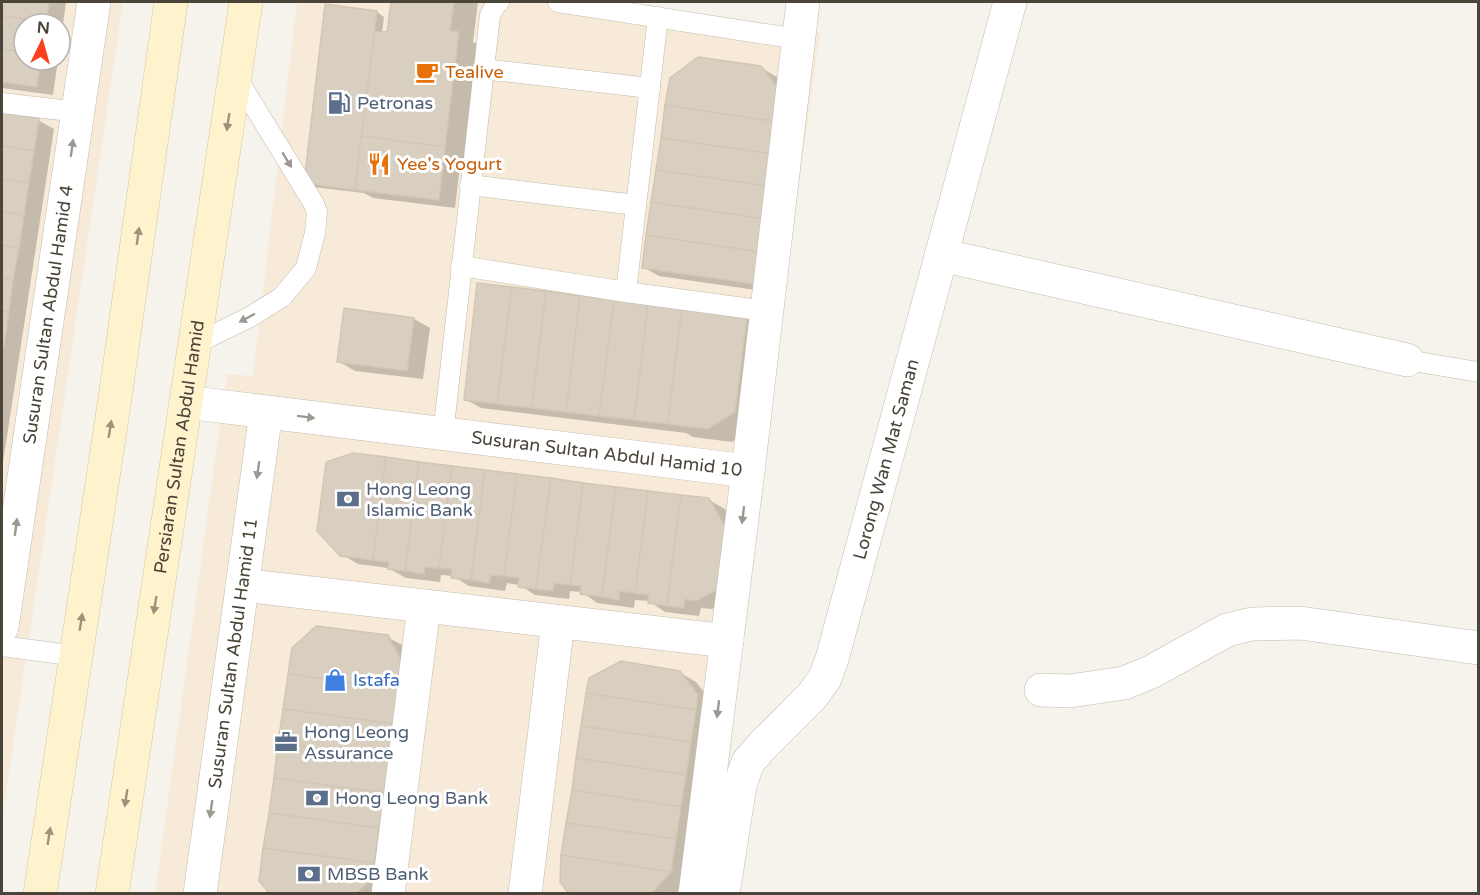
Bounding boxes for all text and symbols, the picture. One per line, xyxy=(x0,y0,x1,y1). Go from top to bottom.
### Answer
north arrow xyxy=(12,12,72,72)
text: N xyxy=(36,18,50,39)
cafe icon: Tealive xyxy=(414,59,440,85)
place label: Tealive xyxy=(445,61,504,83)
fuel station icon: Petronas xyxy=(326,90,352,116)
place label: Petronas xyxy=(357,92,433,114)
one-way arrow xyxy=(223,112,232,131)
one-way arrow xyxy=(68,138,77,157)
restaurant icon: Yee's Yogurt xyxy=(366,151,392,177)
one-way arrow xyxy=(282,152,293,168)
place label: Yee's Yogurt xyxy=(397,153,502,175)
street label: Susuran Sultan Abdul Hamid 4 xyxy=(18,183,78,445)
one-way arrow xyxy=(134,227,143,246)
one-way arrow xyxy=(238,313,255,323)
street label: Persiaran Sultan Abdul Hamid xyxy=(149,319,209,575)
street label: Lorong Wan Mat Saman xyxy=(848,357,924,562)
one-way arrow xyxy=(297,413,316,422)
one-way arrow xyxy=(106,420,115,439)
street label: Susuran Sultan Abdul Hamid 10 xyxy=(470,426,744,481)
one-way arrow xyxy=(253,460,262,479)
place label: Hong Leong Islamic Bank xyxy=(366,478,473,521)
bank icon: Hong Leong Islamic Bank xyxy=(335,486,361,512)
one-way arrow xyxy=(738,506,747,525)
street label: Susuran Sultan Abdul Hamid 11 xyxy=(204,517,262,790)
one-way arrow xyxy=(12,518,21,537)
one-way arrow xyxy=(151,596,160,615)
one-way arrow xyxy=(77,612,86,631)
shop icon: Istafa xyxy=(322,667,348,693)
place label: Istafa xyxy=(353,669,400,691)
one-way arrow xyxy=(714,699,723,718)
place label: Hong Leong Assurance xyxy=(304,721,409,764)
office icon: Hong Leong Assurance xyxy=(273,729,299,755)
bank icon: Hong Leong Bank xyxy=(304,785,330,811)
place label: Hong Leong Bank xyxy=(335,787,488,809)
one-way arrow xyxy=(122,789,131,808)
one-way arrow xyxy=(207,799,216,818)
one-way arrow xyxy=(45,826,54,845)
bank icon: MBSB Bank xyxy=(296,861,322,887)
place label: MBSB Bank xyxy=(327,863,429,885)

